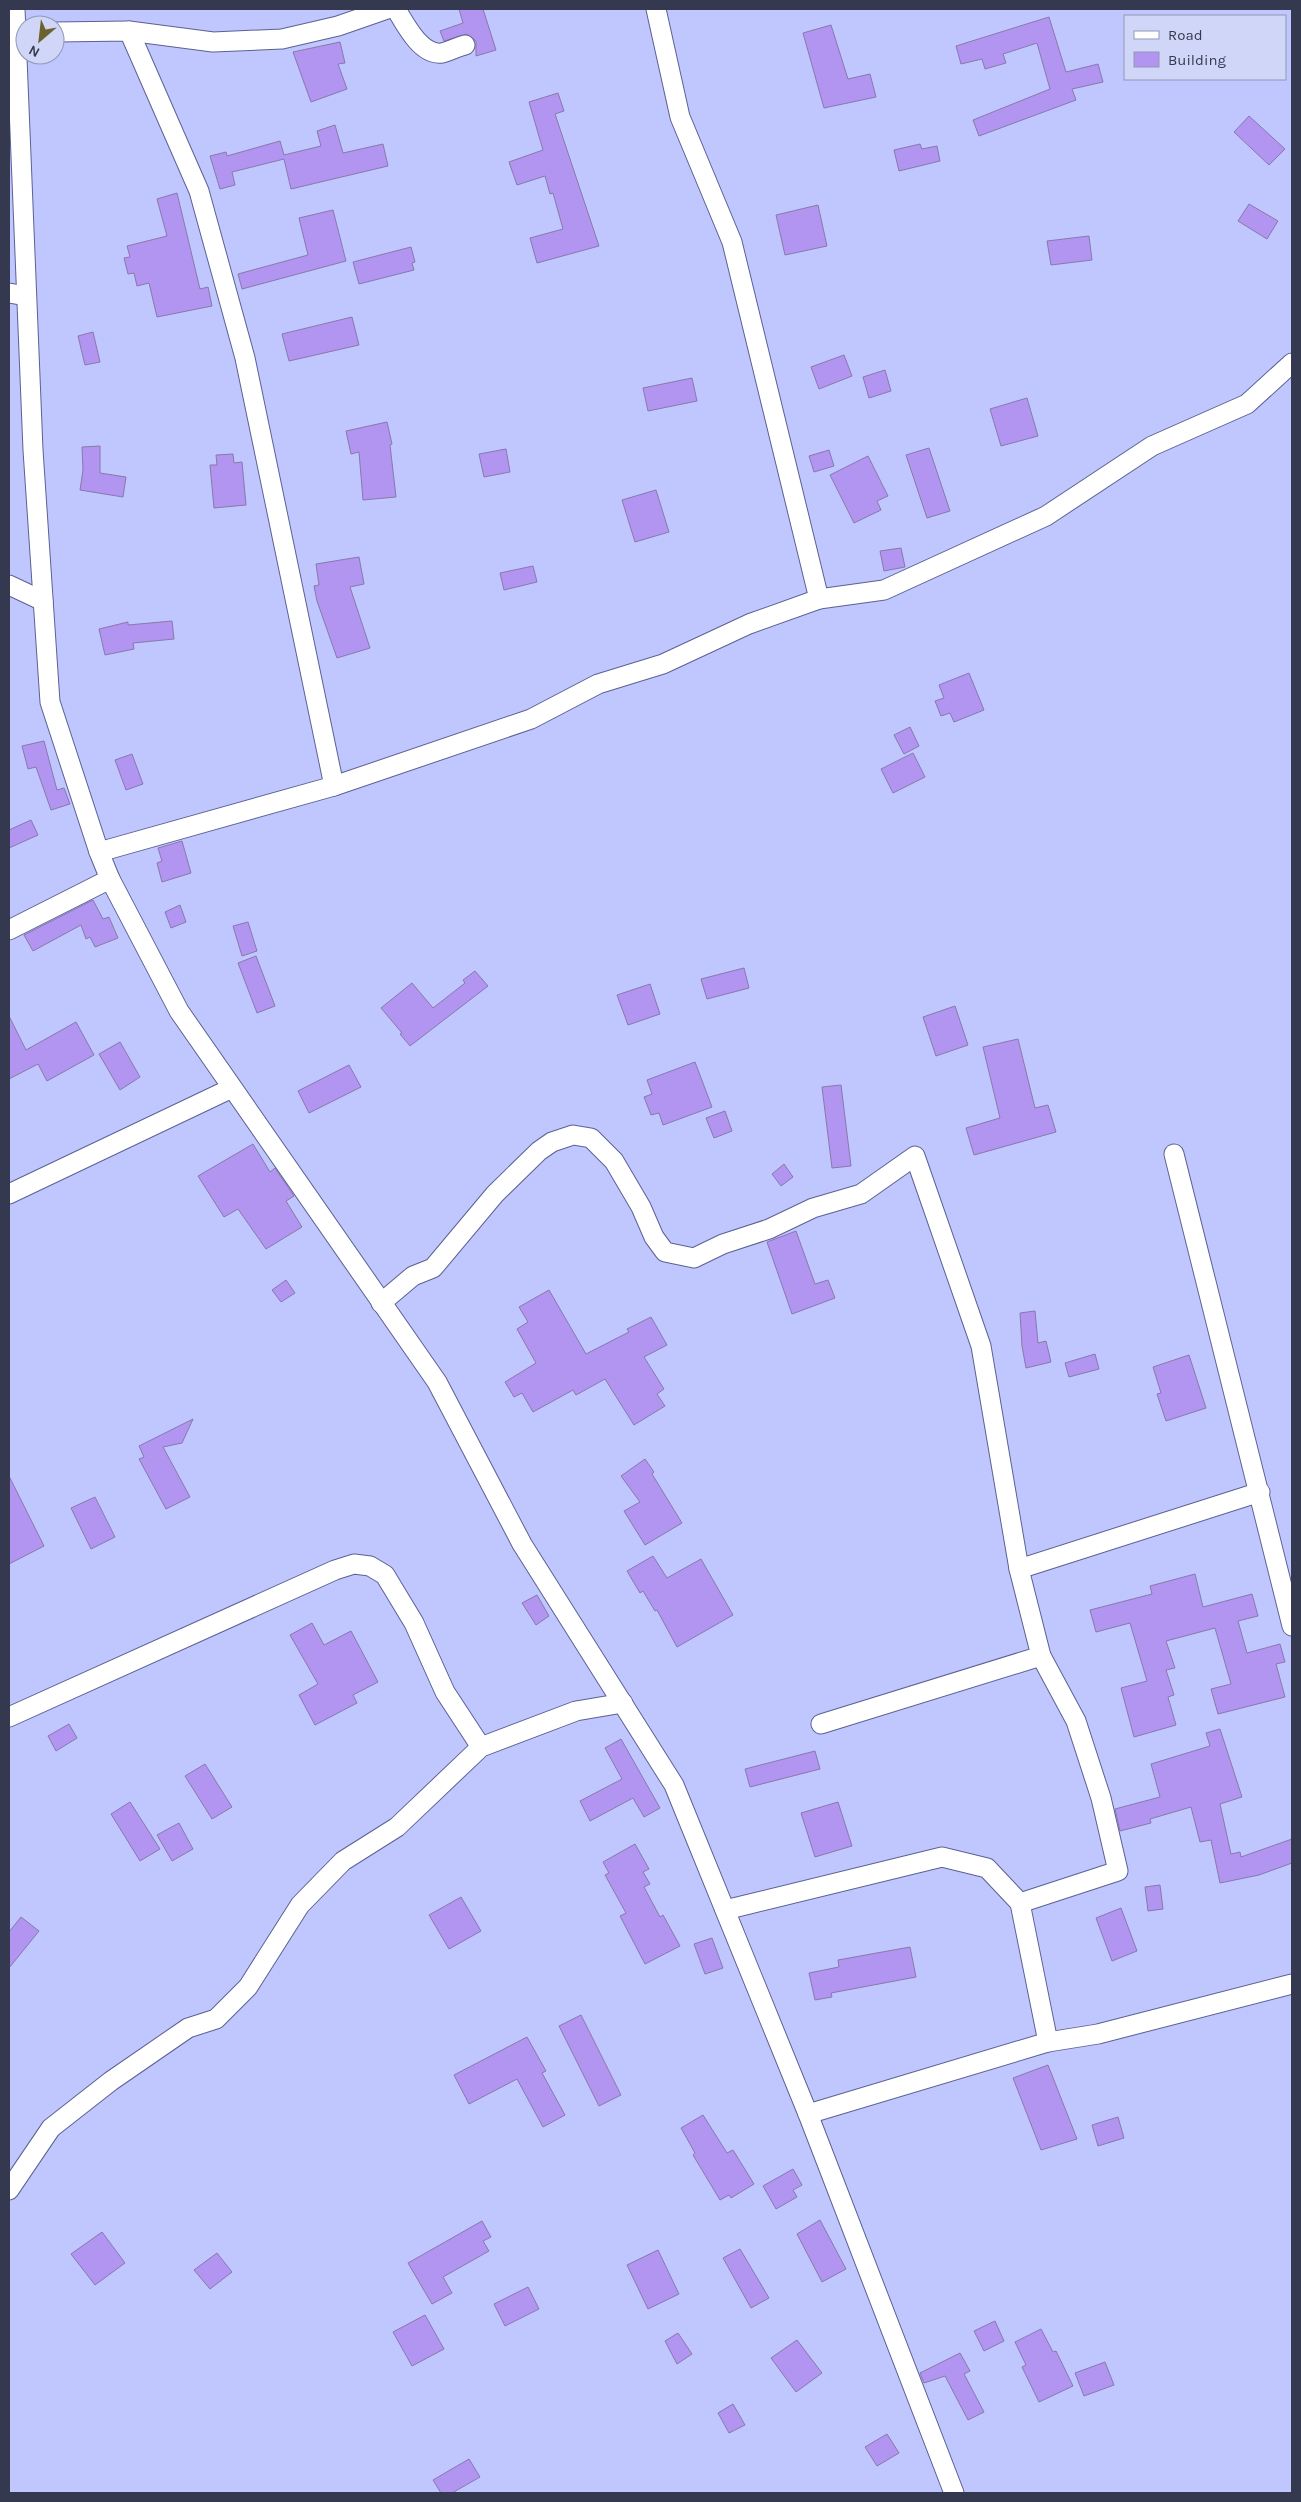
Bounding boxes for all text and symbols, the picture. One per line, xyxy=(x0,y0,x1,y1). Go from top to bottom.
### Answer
north arrow xyxy=(15,15,65,65)
legend xyxy=(1124,15,1286,80)
text: Road xyxy=(1168,26,1203,44)
text: N xyxy=(26,41,43,61)
text: Building xyxy=(1168,51,1226,69)

